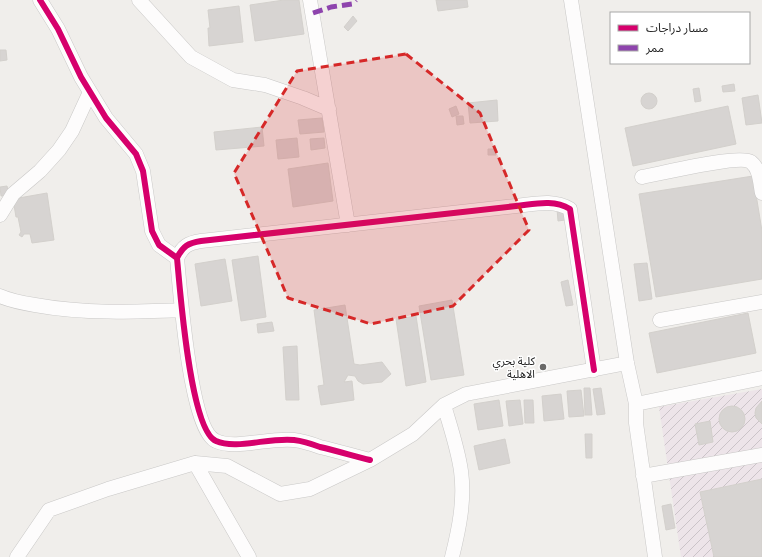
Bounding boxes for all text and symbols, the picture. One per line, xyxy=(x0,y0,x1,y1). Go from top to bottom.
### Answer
legend xyxy=(610,12,750,64)
text: مسار دراجات xyxy=(646,20,708,35)
text: ممر xyxy=(645,40,664,55)
place label: كلية بحري الاهلية xyxy=(493,354,535,381)
marker: كلية بحري الاهلية xyxy=(538,362,548,372)

